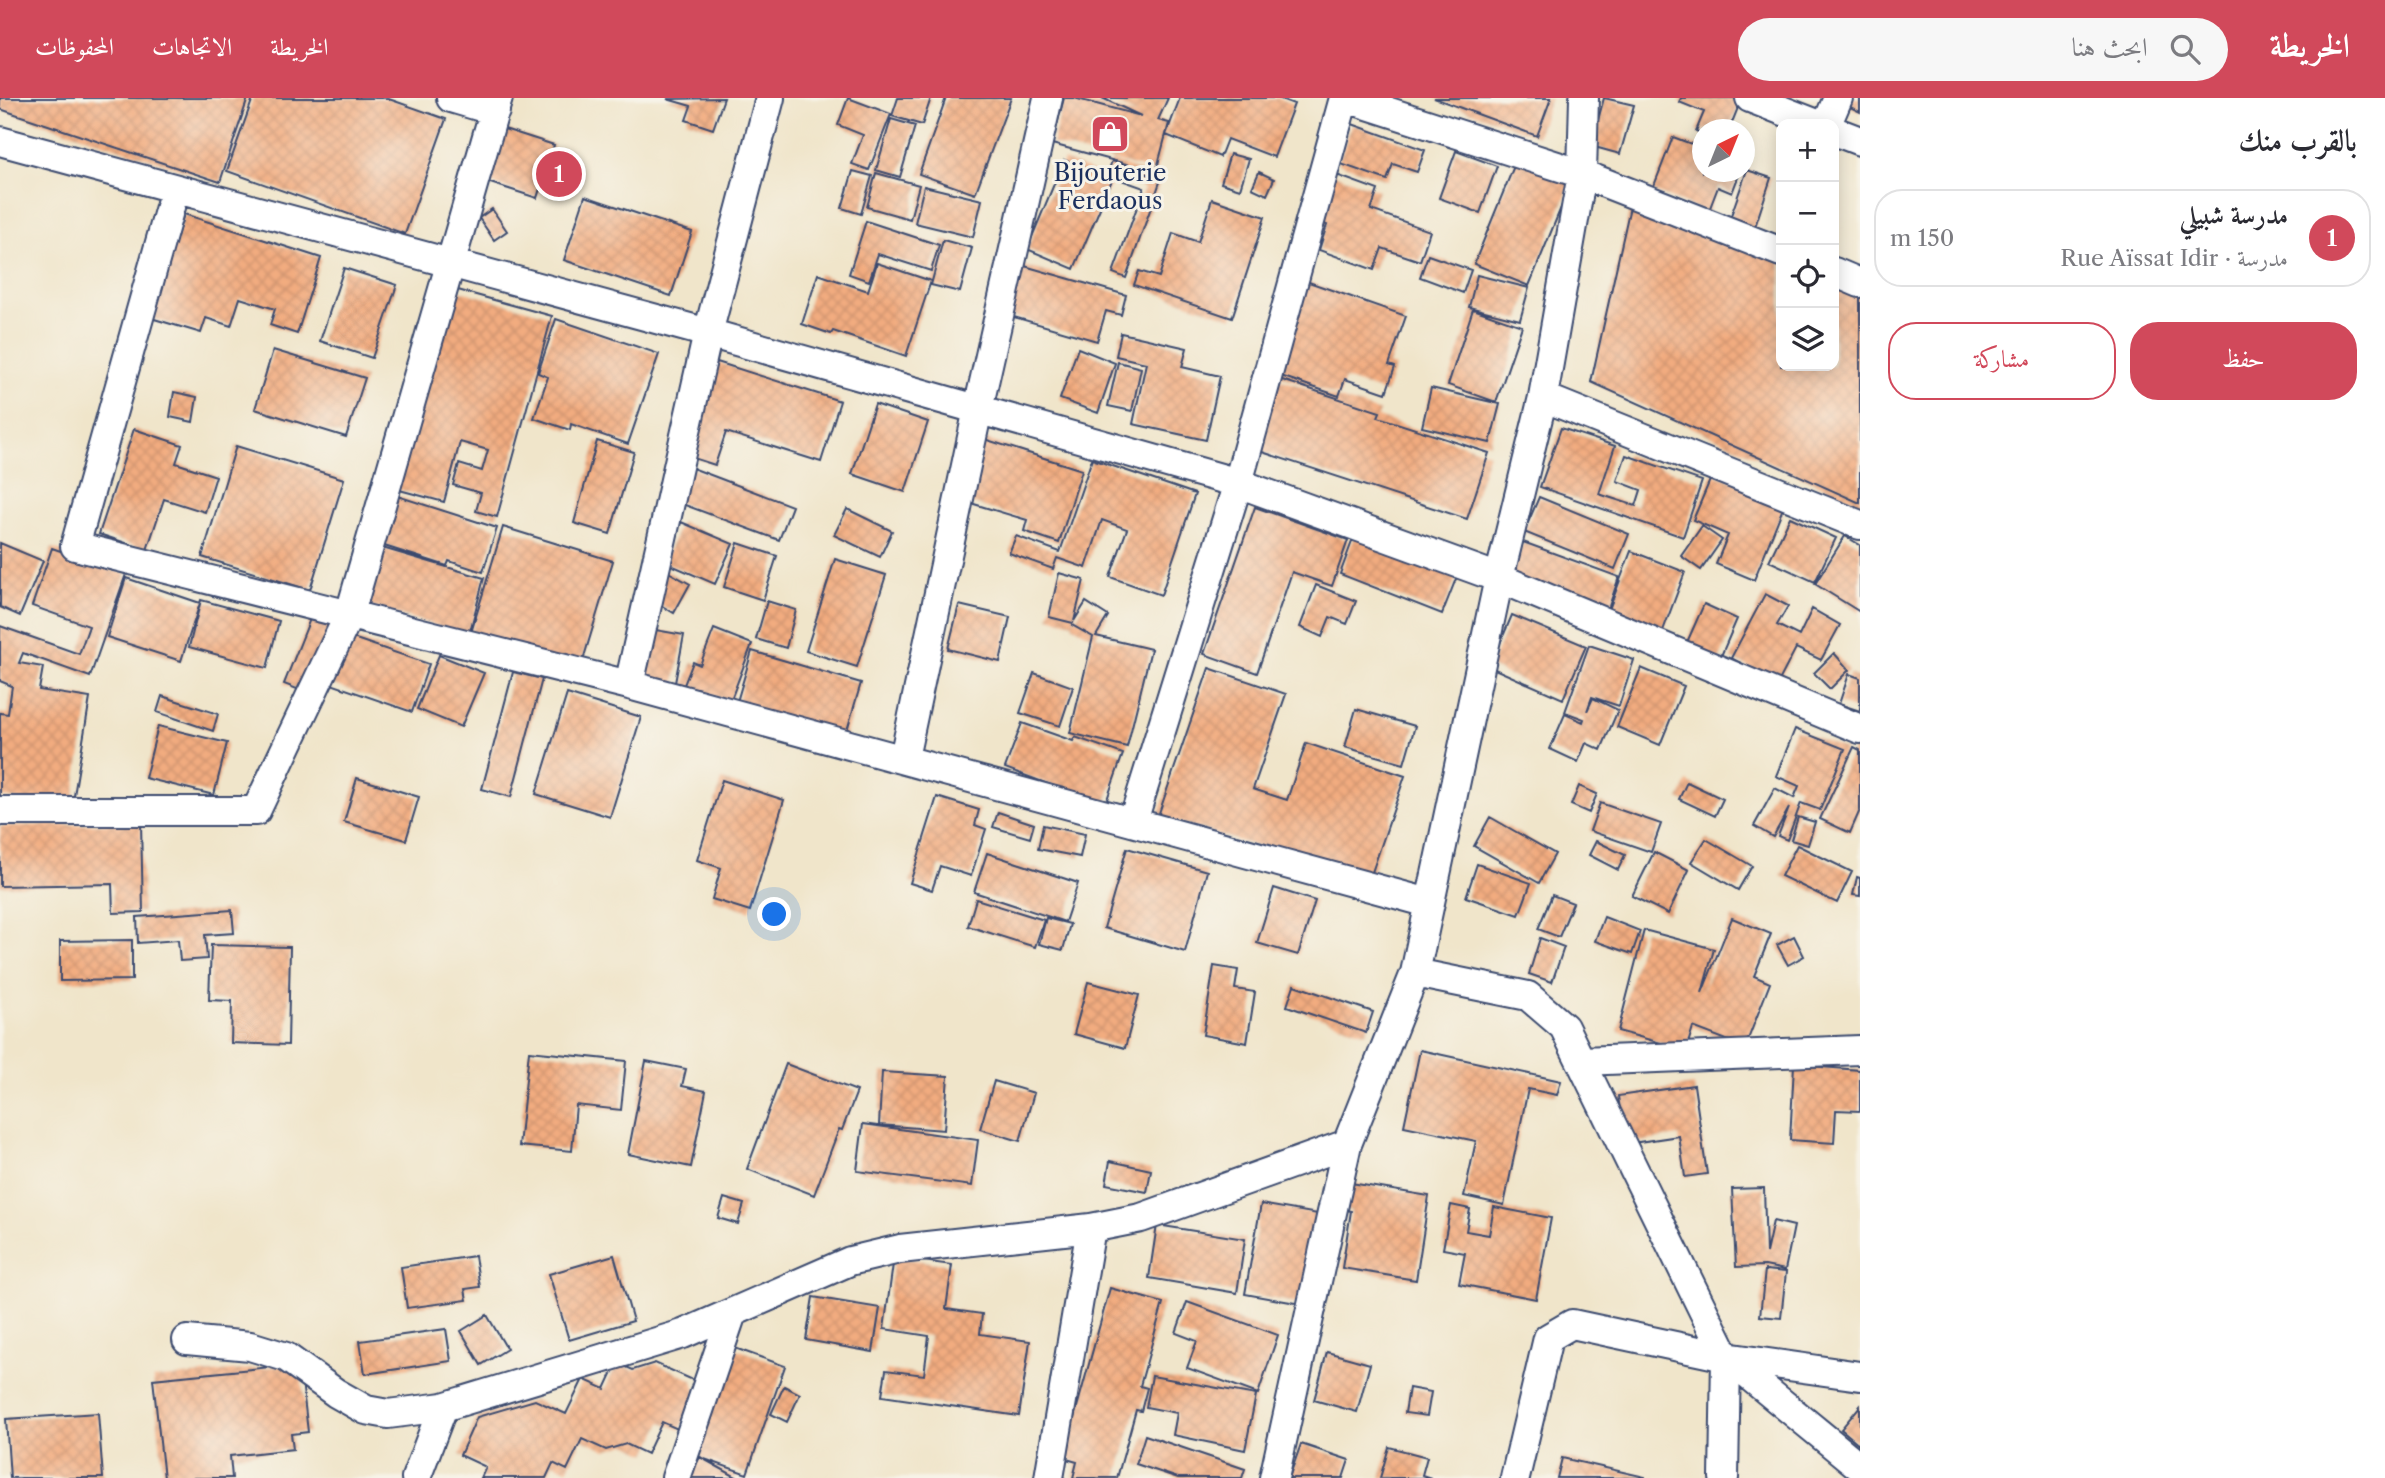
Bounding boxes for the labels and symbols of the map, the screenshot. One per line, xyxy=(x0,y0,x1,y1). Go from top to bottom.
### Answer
shop icon: Bijouterie Ferdaous xyxy=(1089,113,1131,155)
north arrow xyxy=(1692,119,1755,182)
pin: 1 xyxy=(536,148,582,200)
place label: Bijouterie Ferdaous xyxy=(1053,158,1167,215)
your location xyxy=(757,897,791,931)

